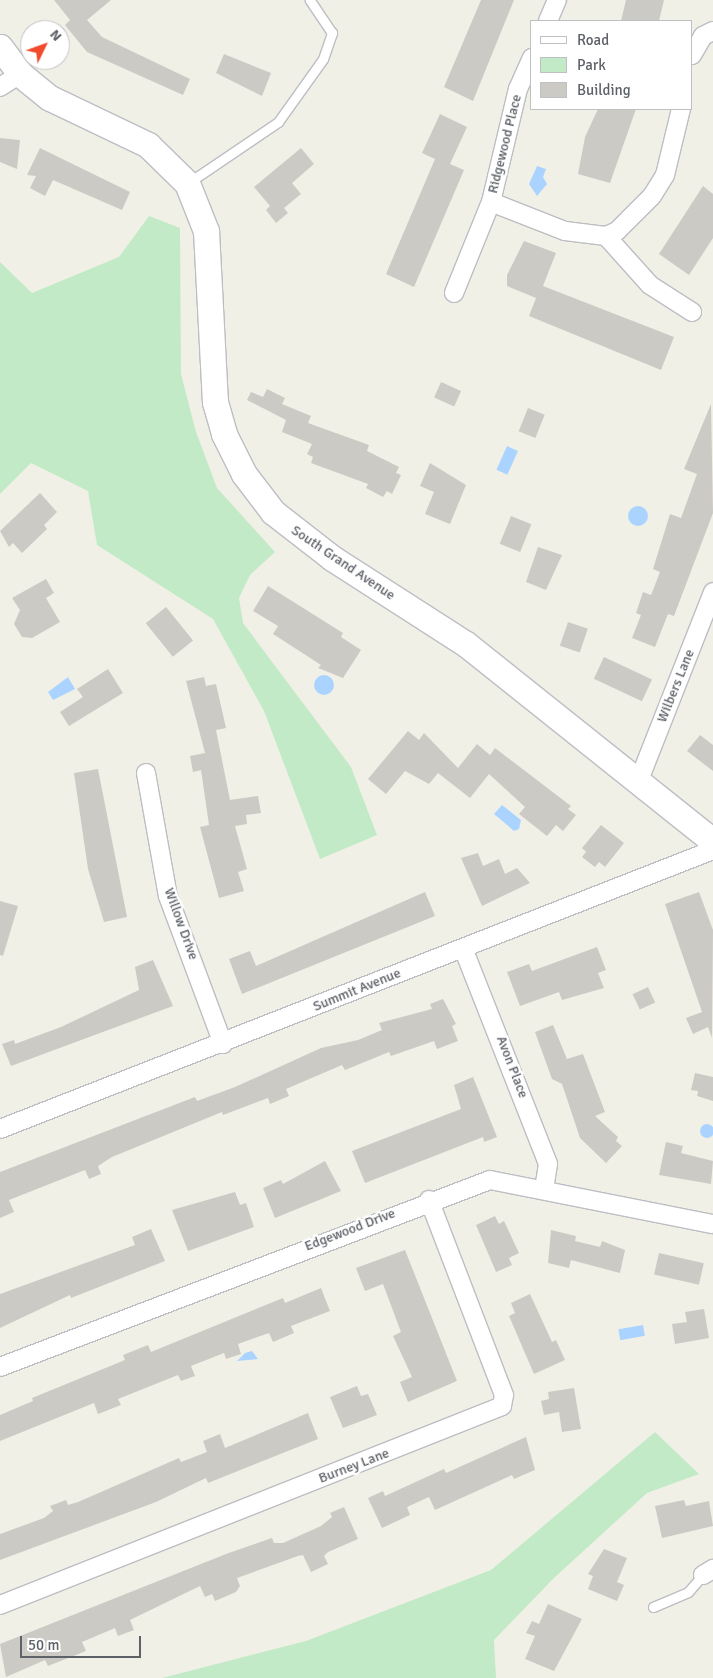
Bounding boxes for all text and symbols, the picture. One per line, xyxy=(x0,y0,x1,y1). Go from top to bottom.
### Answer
north arrow xyxy=(20,20,70,70)
legend xyxy=(530,20,693,110)
text: N xyxy=(46,26,65,45)
text: Road xyxy=(577,31,609,49)
text: Park xyxy=(577,56,606,74)
text: Building xyxy=(577,81,631,99)
street label: Ridgewood Place xyxy=(485,93,525,195)
street label: South Grand Avenue xyxy=(288,522,398,604)
street label: Wilbers Lane xyxy=(654,647,698,725)
street label: Willow Drive xyxy=(160,886,202,962)
street label: Summit Avenue xyxy=(311,965,403,1015)
street label: Avon Place xyxy=(492,1034,532,1100)
street label: Edgewood Drive xyxy=(302,1205,398,1255)
street label: Burney Lane xyxy=(316,1445,392,1487)
scale bar xyxy=(22,1626,144,1658)
text: 50 m xyxy=(28,1636,59,1654)

